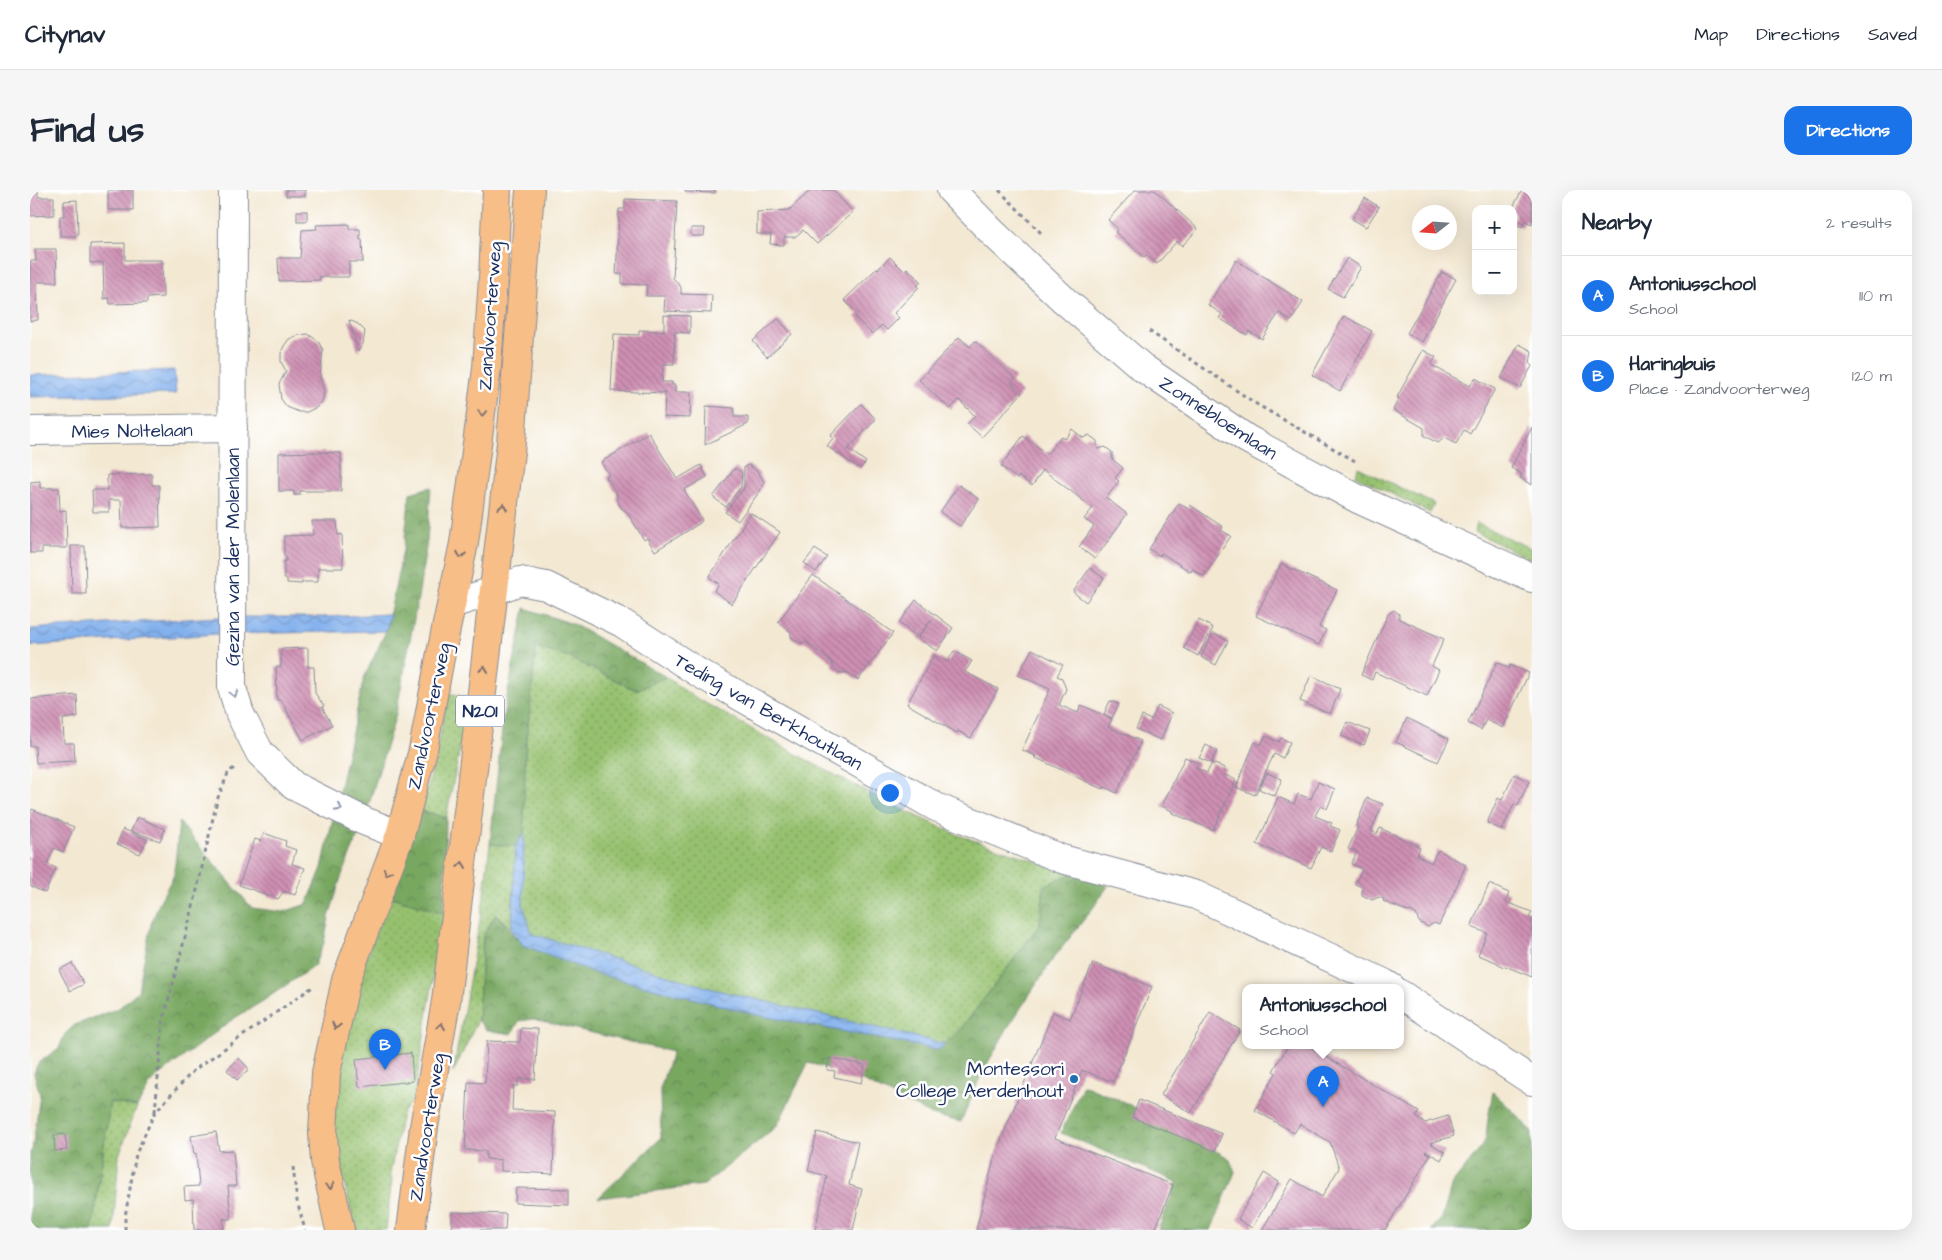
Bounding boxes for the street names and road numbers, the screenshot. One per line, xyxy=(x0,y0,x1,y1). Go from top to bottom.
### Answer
street label: Zandvoorterweg xyxy=(472,240,510,392)
street label: Zonnebloemlaan xyxy=(1154,370,1283,467)
street label: Mies Noltelaan xyxy=(71,417,193,446)
street label: Gezina van der Molenlaan xyxy=(220,448,247,666)
street label: Zandvoorterweg xyxy=(401,640,459,792)
street label: Teding van Berkhoutlaan xyxy=(669,647,867,778)
road number: N201 xyxy=(456,696,504,726)
street label: Zandvoorterweg xyxy=(402,1051,454,1203)

